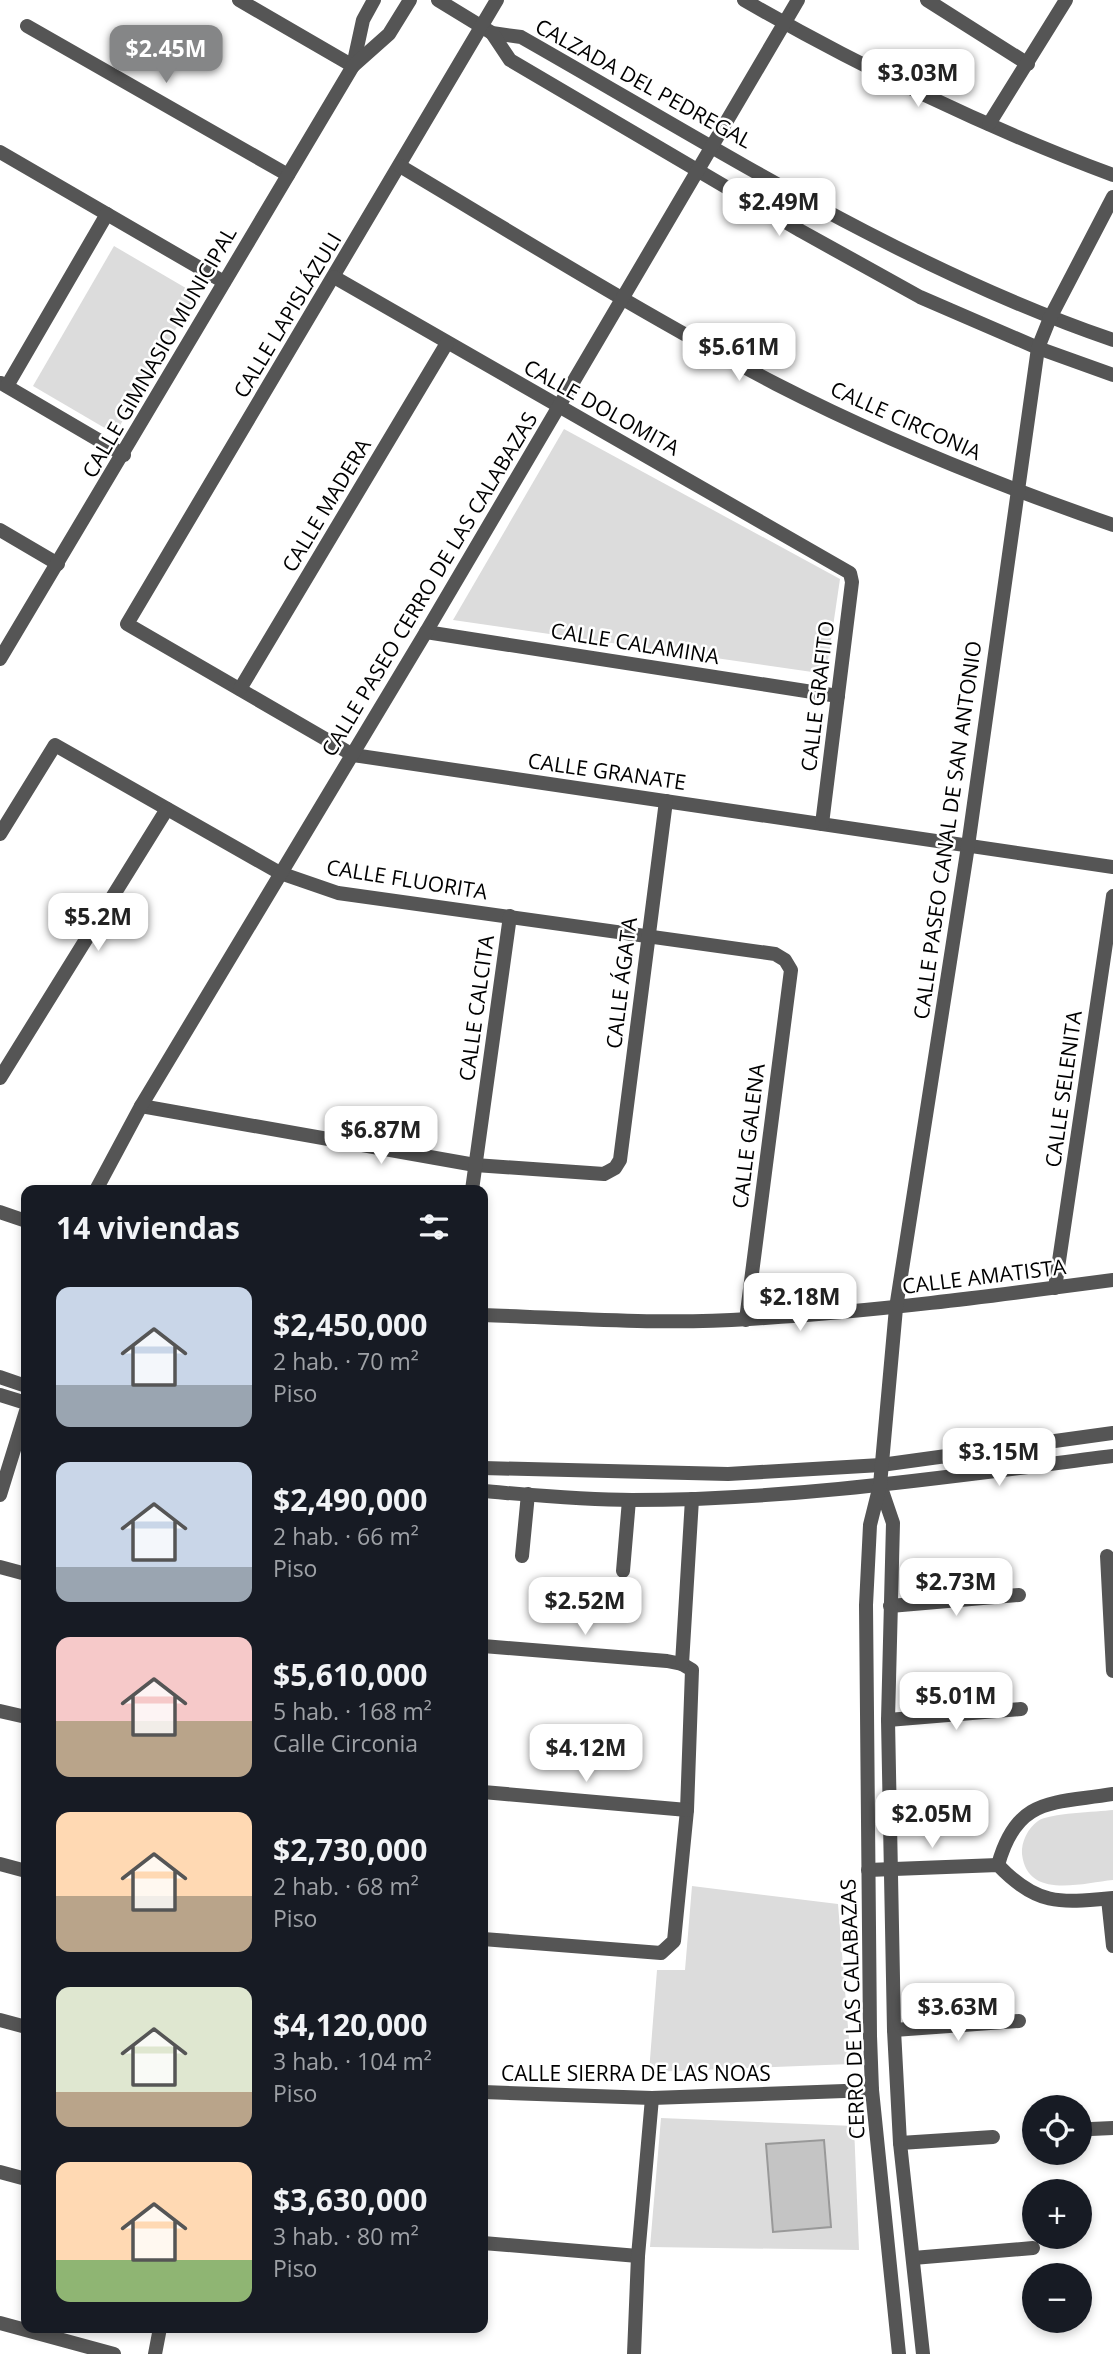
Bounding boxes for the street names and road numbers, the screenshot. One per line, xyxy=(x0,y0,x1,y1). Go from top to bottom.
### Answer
street label: CALZADA DEL PEDREGAL xyxy=(531,12,757,154)
street label: CALLE GIMNASIO MUNICIPAL xyxy=(75,221,243,483)
street label: CALLE LAPISLÁZULI xyxy=(227,227,347,403)
street label: CALLE DOLOMITA xyxy=(519,353,686,462)
street label: CALLE CIRCONIA xyxy=(826,374,986,466)
street label: CALLE PASEO CERRO DE LAS CALABAZAS xyxy=(315,407,543,761)
street label: CALLE MADERA xyxy=(275,433,377,577)
street label: CALLE CALAMINA xyxy=(549,616,722,670)
street label: CALLE GRAFITO xyxy=(794,619,840,773)
street label: CALLE PASEO CANAL DE SAN ANTONIO xyxy=(907,639,987,1021)
street label: CALLE GRANATE xyxy=(526,746,688,796)
street label: CALLE FLUORITA xyxy=(324,852,490,906)
street label: CALLE ÁGATA xyxy=(599,915,643,1050)
street label: CALLE CALCITA xyxy=(452,933,500,1083)
street label: CALLE SELENITA xyxy=(1038,1008,1088,1169)
street label: CALLE GALENA xyxy=(725,1061,771,1210)
street label: CALLE AMATISTA xyxy=(901,1252,1068,1300)
street label: CERRO DE LAS CALABAZAS xyxy=(833,1878,871,2140)
street label: CALLE SIERRA DE LAS NOAS xyxy=(501,2059,771,2087)

